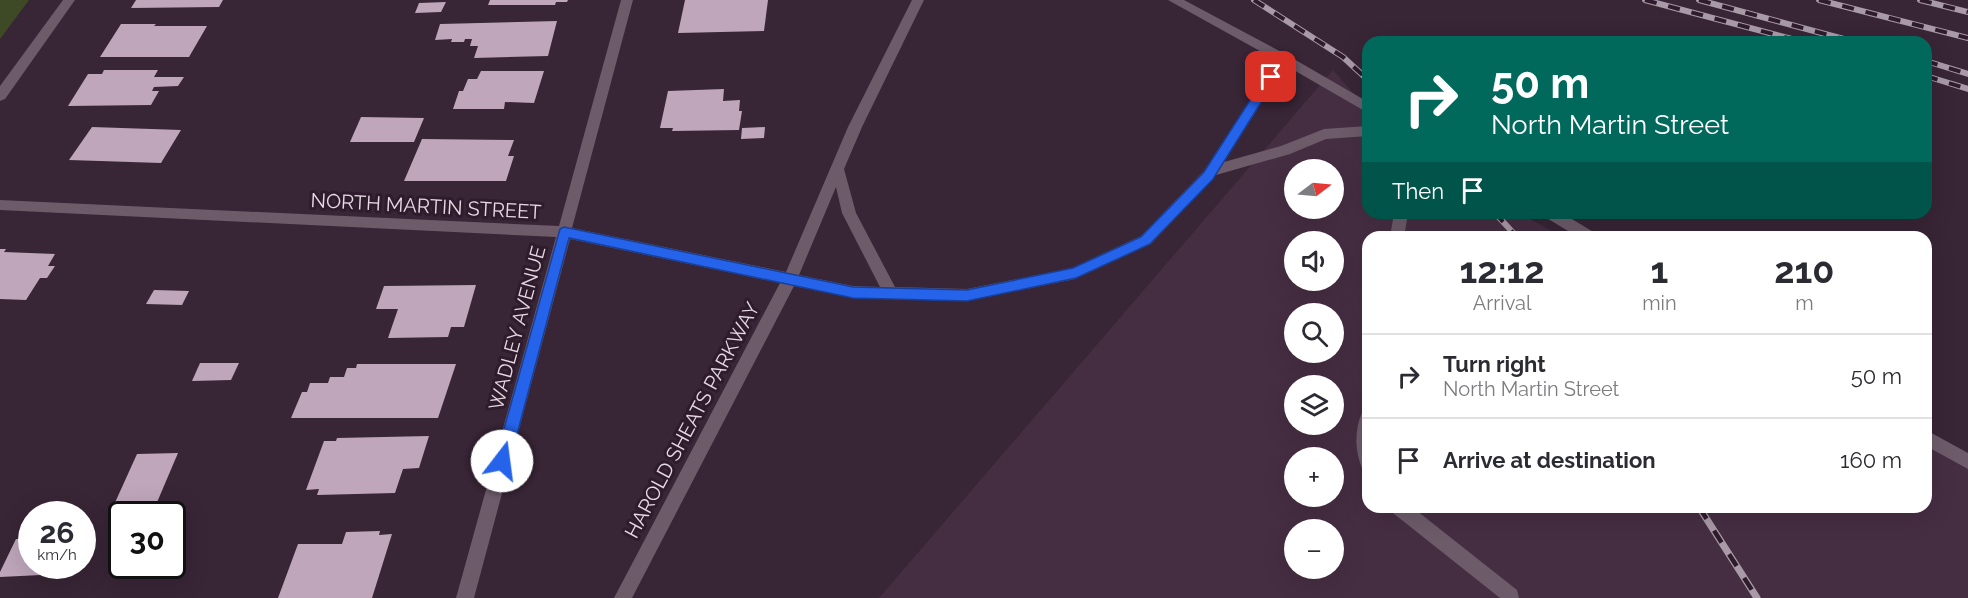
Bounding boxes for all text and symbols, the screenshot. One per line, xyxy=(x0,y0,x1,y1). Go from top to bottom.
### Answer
pin xyxy=(1245,51,1296,102)
text: 50 m xyxy=(1491,59,1589,108)
icon: arrive xyxy=(1254,60,1287,93)
icon: right xyxy=(1392,60,1470,138)
text: North Martin Street xyxy=(1491,109,1729,140)
north arrow xyxy=(1284,159,1344,219)
map controls xyxy=(1284,159,1344,579)
icon: arrive xyxy=(1456,174,1489,207)
text: Then xyxy=(1392,178,1444,204)
street label: NORTH MARTIN STREET xyxy=(310,188,542,224)
button: sound xyxy=(1284,231,1344,291)
street label: WADLEY AVENUE xyxy=(484,243,550,413)
text: 12:12 xyxy=(1460,249,1545,291)
text: 1 xyxy=(1651,249,1668,291)
text: 210 xyxy=(1774,249,1834,291)
text: Arrival xyxy=(1473,291,1531,315)
text: min xyxy=(1642,291,1677,315)
text: m xyxy=(1795,291,1814,315)
street label: HAROLD SHEATS PARKWAY xyxy=(620,298,764,542)
button: search xyxy=(1284,303,1344,363)
text: Turn right xyxy=(1443,351,1546,377)
icon: right xyxy=(1392,360,1425,393)
text: 50 m xyxy=(1851,363,1902,389)
button: layers xyxy=(1284,375,1344,435)
text: North Martin Street xyxy=(1443,377,1619,401)
position arrow xyxy=(470,429,534,493)
icon: arrive xyxy=(1392,444,1425,477)
button: + xyxy=(1284,447,1344,507)
text: Arrive at destination xyxy=(1443,447,1656,473)
text: 160 m xyxy=(1840,447,1902,473)
speed limit sign: 30 xyxy=(108,501,186,579)
text: 26 xyxy=(39,515,75,550)
button: − xyxy=(1284,519,1344,579)
text: km/h xyxy=(37,546,77,564)

